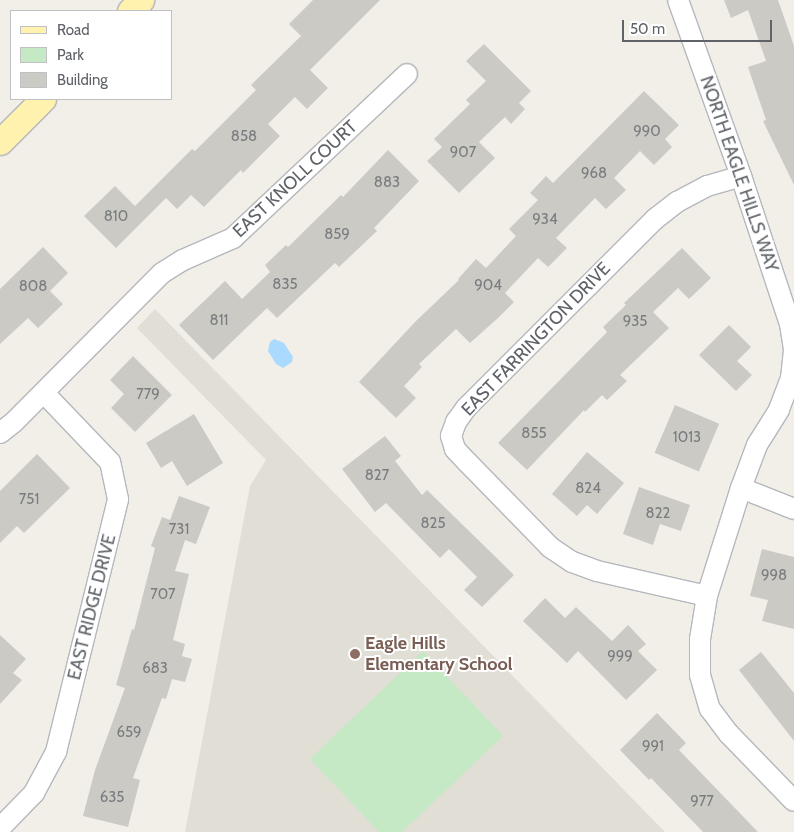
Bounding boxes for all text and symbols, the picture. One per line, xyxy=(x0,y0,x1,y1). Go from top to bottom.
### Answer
legend xyxy=(10,10,172,100)
scale bar xyxy=(624,10,774,42)
text: 50 m xyxy=(630,20,665,38)
text: Road xyxy=(57,21,90,39)
text: Park xyxy=(57,46,84,64)
text: Building xyxy=(57,71,108,89)
street label: NORTH EAGLE HILLS WAY xyxy=(695,73,783,275)
street label: EAST KNOLL COURT xyxy=(228,116,362,242)
house number: 990 xyxy=(633,123,661,141)
house number: 858 xyxy=(231,128,257,146)
house number: 907 xyxy=(450,144,476,162)
house number: 968 xyxy=(581,165,607,183)
house number: 883 xyxy=(374,174,400,192)
house number: 810 xyxy=(104,208,128,226)
house number: 934 xyxy=(532,211,558,229)
house number: 859 xyxy=(324,226,350,244)
street label: EAST FARRINGTON DRIVE xyxy=(457,258,615,420)
house number: 835 xyxy=(272,276,298,294)
house number: 904 xyxy=(474,277,502,295)
house number: 808 xyxy=(19,278,47,296)
house number: 811 xyxy=(210,312,228,330)
house number: 935 xyxy=(623,313,647,331)
house number: 779 xyxy=(136,386,160,404)
house number: 855 xyxy=(521,425,547,443)
house number: 1013 xyxy=(673,429,701,447)
house number: 827 xyxy=(365,467,389,485)
house number: 824 xyxy=(575,480,601,498)
house number: 751 xyxy=(19,491,39,509)
house number: 822 xyxy=(646,505,670,523)
house number: 825 xyxy=(420,515,446,533)
house number: 731 xyxy=(169,521,189,539)
street label: EAST RIDGE DRIVE xyxy=(63,532,121,682)
house number: 998 xyxy=(761,567,787,585)
house number: 707 xyxy=(150,586,176,604)
place label: Eagle Hills Elementary School xyxy=(365,633,512,676)
marker: Eagle Hills Elementary School xyxy=(349,648,361,660)
house number: 999 xyxy=(607,648,633,666)
house number: 683 xyxy=(142,660,168,678)
house number: 659 xyxy=(116,724,142,742)
house number: 991 xyxy=(642,738,664,756)
house number: 635 xyxy=(100,789,124,807)
house number: 977 xyxy=(690,793,714,811)

